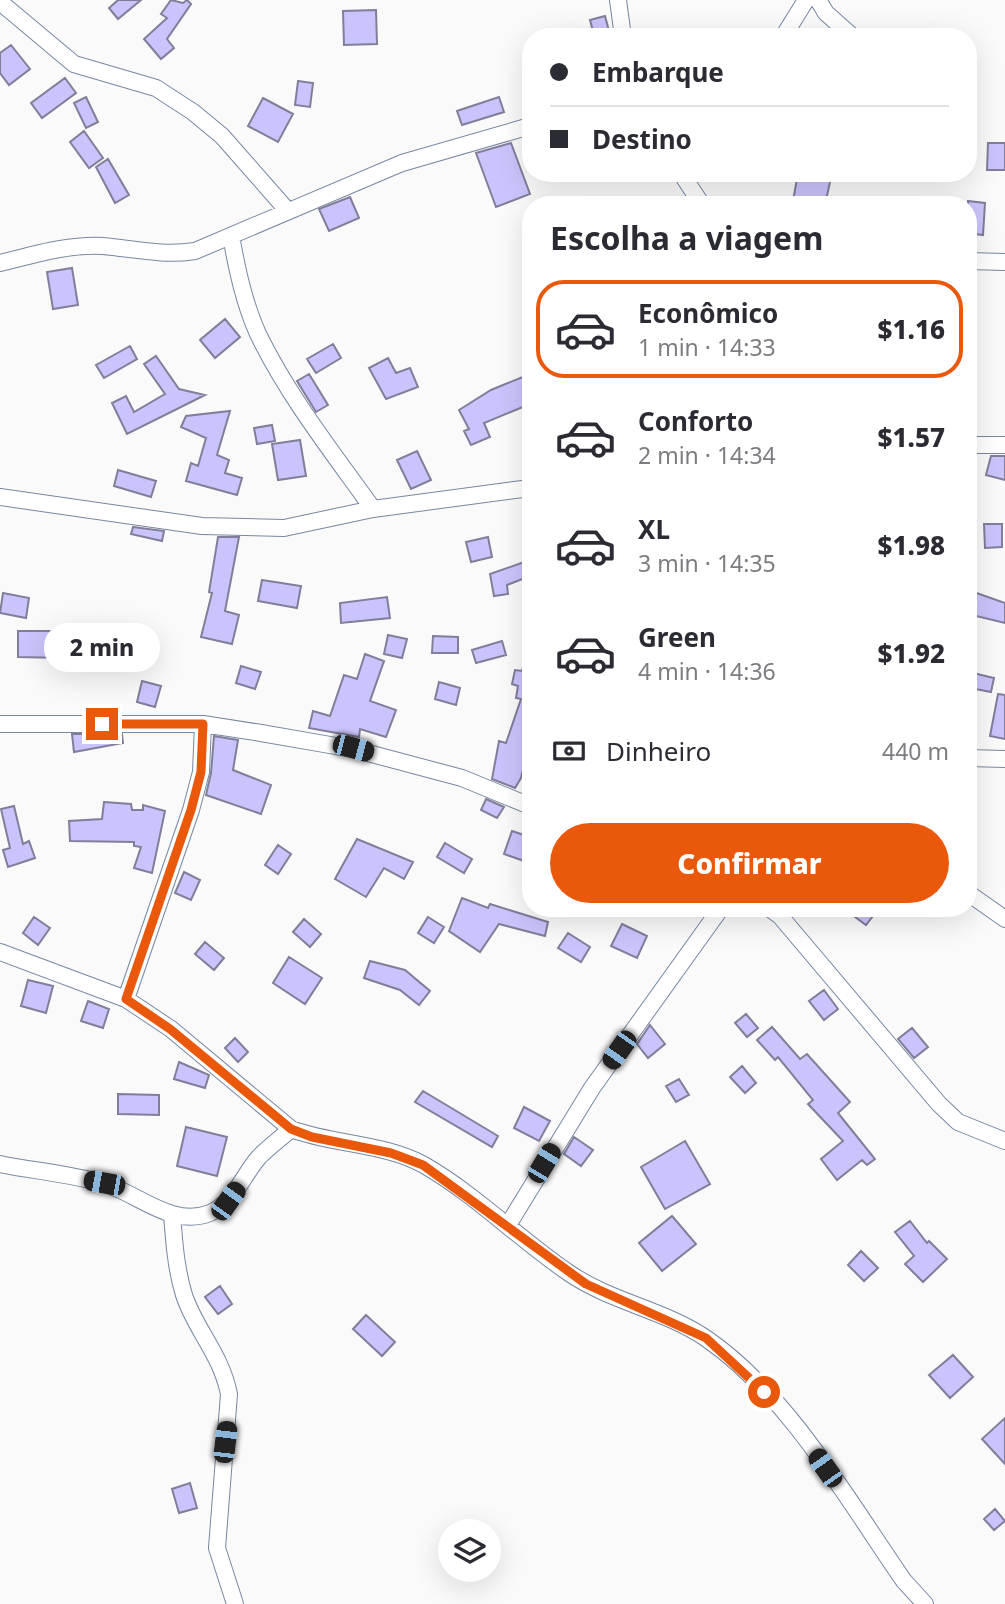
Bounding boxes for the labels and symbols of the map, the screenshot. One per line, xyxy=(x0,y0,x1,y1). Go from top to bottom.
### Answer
callout: 2 min xyxy=(44,622,160,672)
route end xyxy=(86,708,118,740)
car xyxy=(330,732,377,764)
car xyxy=(599,1027,640,1073)
car xyxy=(525,1140,564,1186)
car xyxy=(82,1169,127,1197)
car xyxy=(208,1178,249,1224)
route start xyxy=(748,1376,780,1408)
car xyxy=(213,1420,238,1464)
car xyxy=(805,1445,846,1491)

